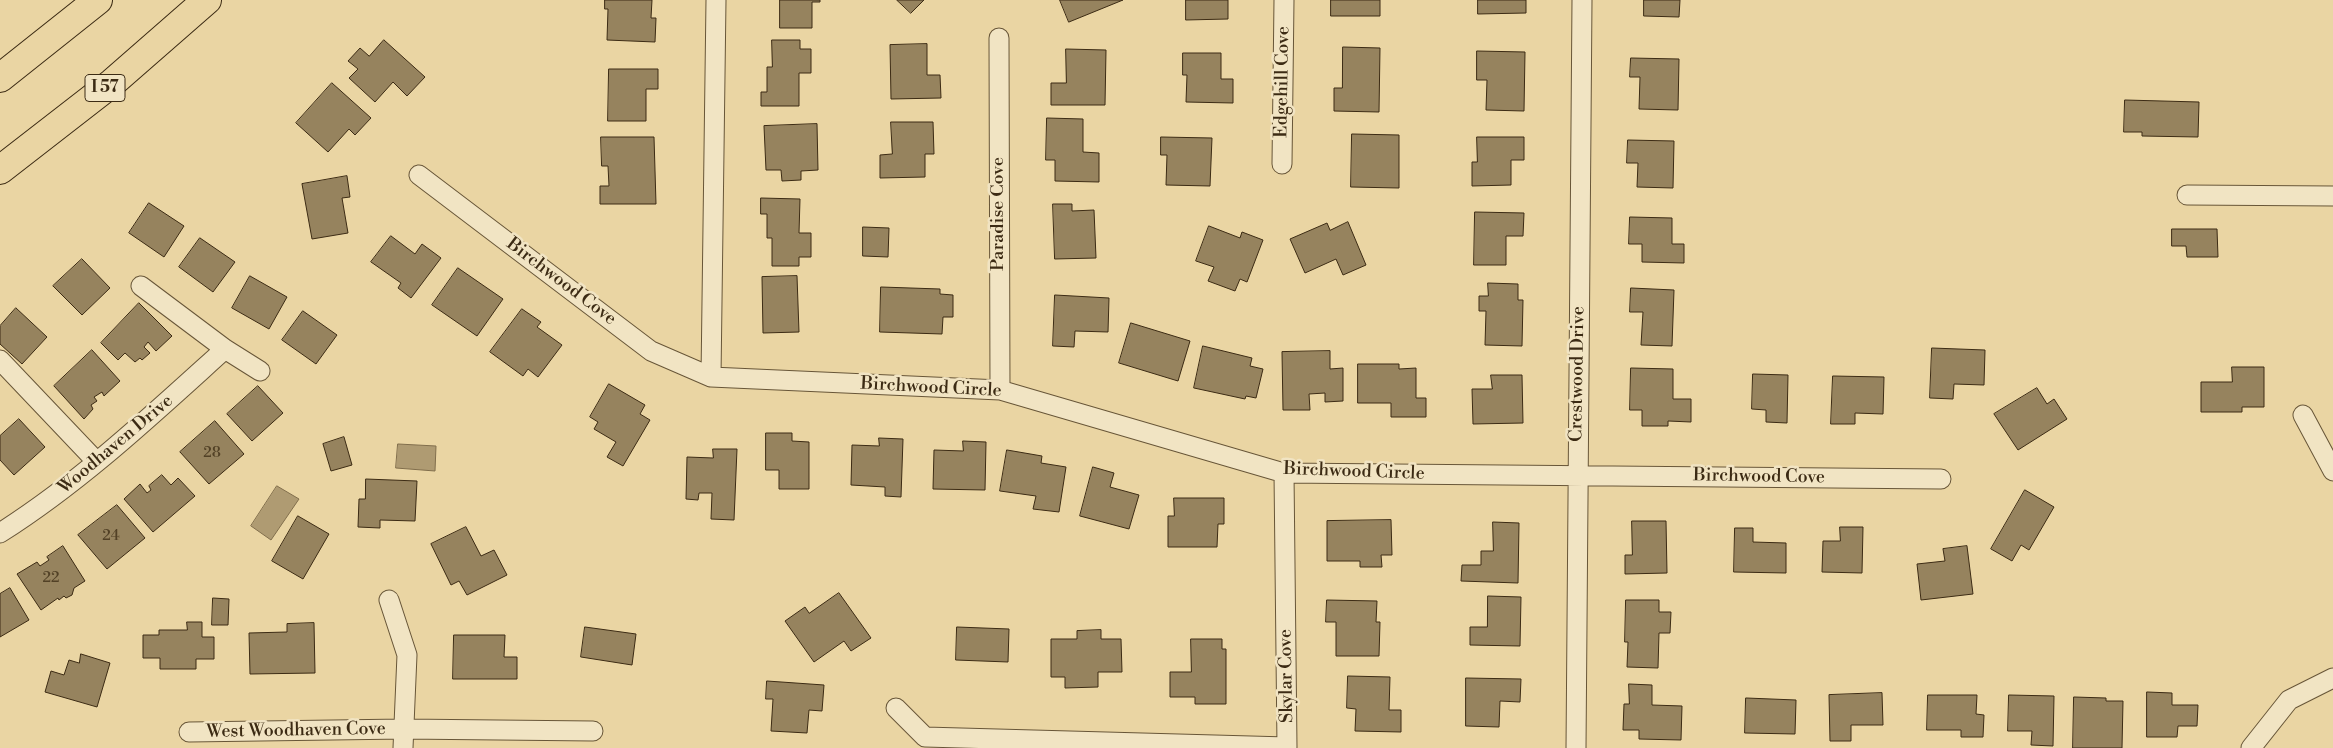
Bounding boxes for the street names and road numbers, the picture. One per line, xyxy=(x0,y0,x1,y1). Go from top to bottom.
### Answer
street label: Edgehill Cove xyxy=(1271,26,1295,138)
road number: I 57 xyxy=(85,75,125,102)
street label: Paradise Cove xyxy=(988,157,1010,271)
street label: Birchwood Cove xyxy=(502,234,620,330)
street label: Crestwood Drive xyxy=(1566,306,1590,442)
street label: Birchwood Circle xyxy=(860,374,1002,402)
street label: Woodhaven Drive xyxy=(54,391,178,499)
street label: Birchwood Circle xyxy=(1283,459,1425,485)
street label: Birchwood Cove xyxy=(1693,465,1825,489)
street label: Skylar Cove xyxy=(1275,629,1299,723)
street label: West Woodhaven Cove xyxy=(206,719,386,743)

